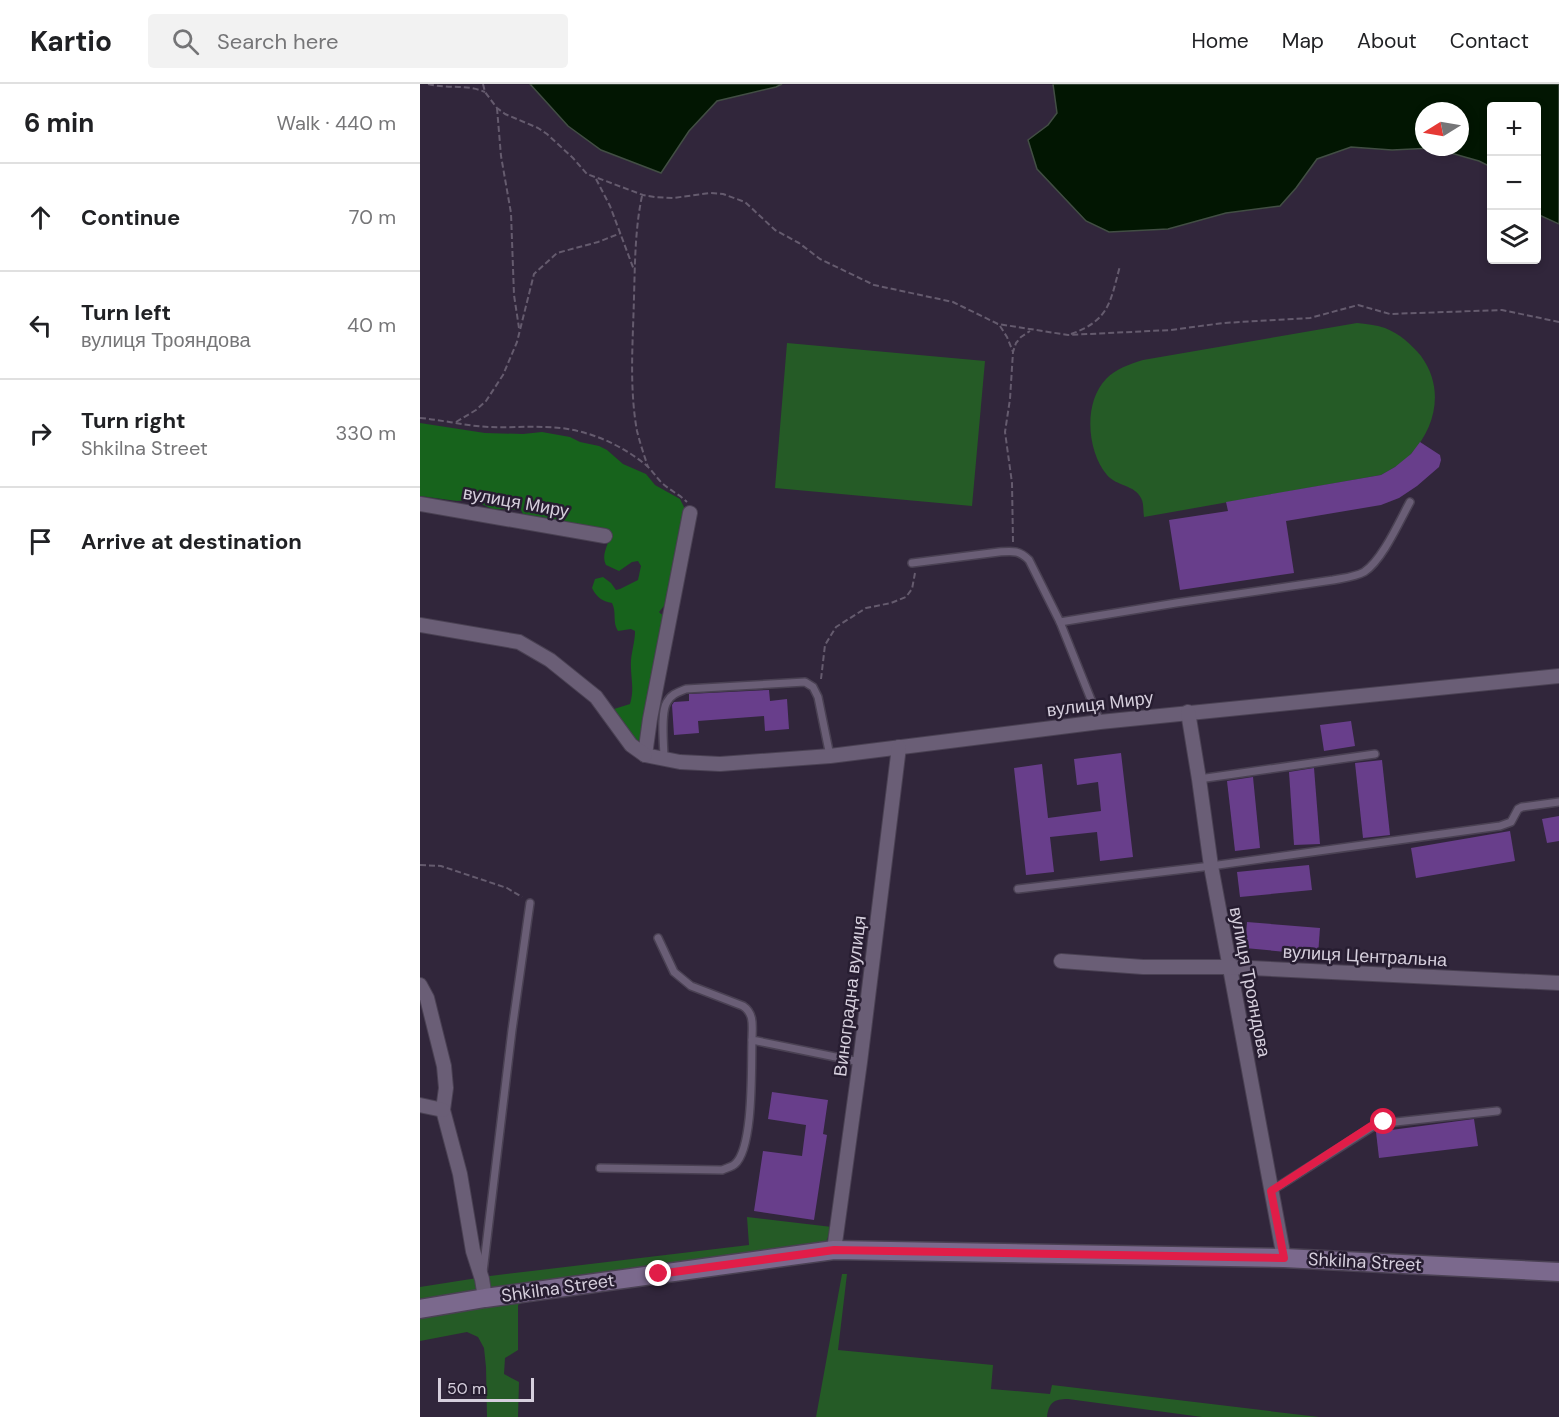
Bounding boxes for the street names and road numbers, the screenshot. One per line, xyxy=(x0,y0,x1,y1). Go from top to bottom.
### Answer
street label: вулиця Миру xyxy=(461,481,571,523)
street label: вулиця Миру xyxy=(1045,686,1155,722)
street label: вулиця Трояндова xyxy=(1224,905,1277,1060)
street label: Виноградна вулиця xyxy=(828,914,872,1078)
street label: вулиця Центральна xyxy=(1282,940,1449,972)
street label: Shkilna Street xyxy=(1307,1247,1423,1277)
street label: Shkilna Street xyxy=(500,1268,616,1308)

